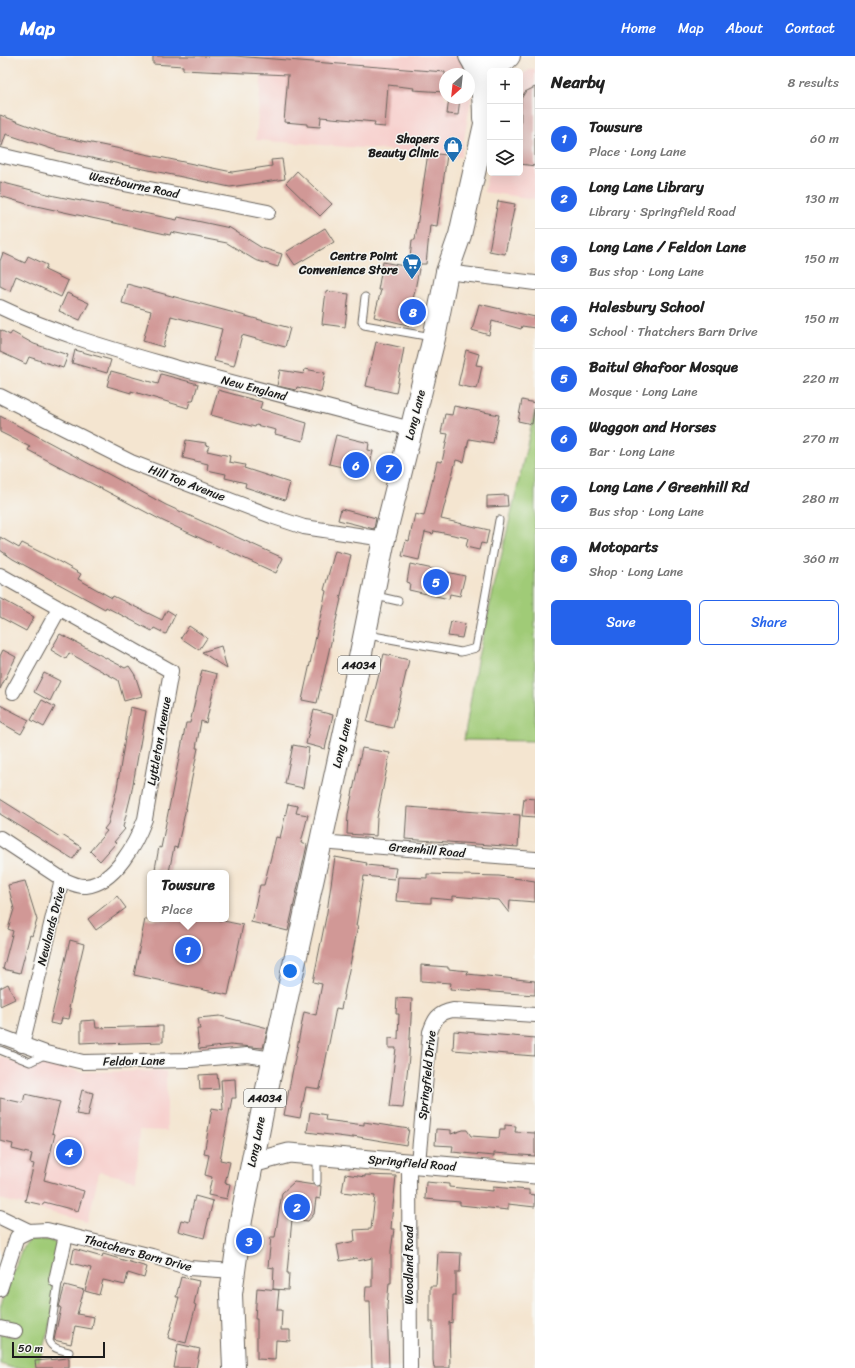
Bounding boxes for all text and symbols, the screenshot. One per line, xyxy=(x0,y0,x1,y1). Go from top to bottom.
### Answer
text: Map xyxy=(20,12,55,45)
text: Home xyxy=(621,16,656,41)
text: Map xyxy=(678,16,704,41)
text: About xyxy=(726,16,763,41)
text: Contact xyxy=(785,16,835,41)
text: Nearby xyxy=(551,67,605,97)
north arrow xyxy=(439,68,475,104)
map controls xyxy=(487,68,523,176)
button: + xyxy=(487,68,523,104)
text: 8 results xyxy=(787,71,839,94)
button: − xyxy=(487,104,523,140)
text: Towsure xyxy=(589,114,642,140)
text: 1 xyxy=(561,127,567,150)
text: 60 m xyxy=(810,127,839,150)
place label: Shapers Beauty Clinic xyxy=(368,128,439,164)
shop icon: Shapers Beauty Clinic xyxy=(442,135,464,163)
button: layers xyxy=(487,140,523,176)
text: Place · Long Lane xyxy=(589,140,686,163)
street label: Westbourne Road xyxy=(87,165,182,205)
text: Long Lane Library xyxy=(589,174,704,200)
text: 2 xyxy=(560,187,568,210)
text: 130 m xyxy=(805,187,839,210)
text: Library · Springfield Road xyxy=(589,200,735,223)
text: Long Lane / Feldon Lane xyxy=(589,234,746,260)
place label: Centre Point Convenience Store xyxy=(298,245,399,281)
text: 3 xyxy=(560,247,568,270)
text: 150 m xyxy=(804,247,839,270)
supermarket icon: Centre Point Convenience Store xyxy=(401,252,423,280)
text: Bus stop · Long Lane xyxy=(589,260,704,283)
text: Halesbury School xyxy=(589,294,704,320)
pin: 8 xyxy=(400,297,426,327)
text: 4 xyxy=(560,307,568,330)
text: 150 m xyxy=(804,307,839,330)
text: School · Thatchers Barn Drive xyxy=(589,320,758,343)
text: Baitul Ghafoor Mosque xyxy=(589,354,738,380)
text: 5 xyxy=(560,367,568,390)
text: 220 m xyxy=(802,367,839,390)
street label: New England xyxy=(219,369,290,408)
text: Mosque · Long Lane xyxy=(589,380,697,403)
street label: Long Lane xyxy=(398,387,432,442)
text: Waggon and Horses xyxy=(589,414,716,440)
text: 6 xyxy=(560,427,568,450)
text: 270 m xyxy=(802,427,839,450)
text: Bar · Long Lane xyxy=(589,440,675,463)
pin: 6 xyxy=(343,450,369,480)
pin: 7 xyxy=(376,453,402,483)
street label: Hill Top Avenue xyxy=(145,458,229,508)
text: Long Lane / Greenhill Rd xyxy=(589,474,749,500)
text: 7 xyxy=(560,487,568,510)
text: 280 m xyxy=(802,487,839,510)
text: Bus stop · Long Lane xyxy=(589,500,704,523)
text: Motoparts xyxy=(589,534,658,560)
text: 8 xyxy=(560,547,568,570)
text: 360 m xyxy=(803,547,839,570)
text: Shop · Long Lane xyxy=(589,560,683,583)
pin: 5 xyxy=(423,567,449,597)
button: Save xyxy=(551,600,691,645)
button: Share xyxy=(699,600,839,645)
road number: A4034 xyxy=(338,656,380,674)
street label: Lyttleton Avenue xyxy=(140,695,178,787)
street label: Long Lane xyxy=(326,715,359,770)
street label: Greenhill Road xyxy=(388,836,467,864)
popup xyxy=(147,870,229,922)
text: Towsure xyxy=(161,872,215,898)
street label: Newlands Drive xyxy=(31,884,71,968)
text: Place xyxy=(161,898,193,921)
pin: 1 xyxy=(175,935,201,965)
your location xyxy=(280,961,300,981)
street label: Springfield Drive xyxy=(411,1029,443,1121)
street label: Feldon Lane xyxy=(103,1049,165,1073)
road number: A4034 xyxy=(244,1089,286,1107)
street label: Long Lane xyxy=(240,1115,272,1169)
pin: 4 xyxy=(56,1137,82,1167)
street label: Springfield Road xyxy=(367,1148,459,1178)
pin: 2 xyxy=(284,1192,310,1222)
street label: Woodland Road xyxy=(398,1225,420,1304)
pin: 3 xyxy=(236,1226,262,1256)
street label: Thatchers Barn Drive xyxy=(82,1228,194,1278)
text: 50 m xyxy=(18,1339,43,1358)
scale bar xyxy=(12,1340,105,1359)

